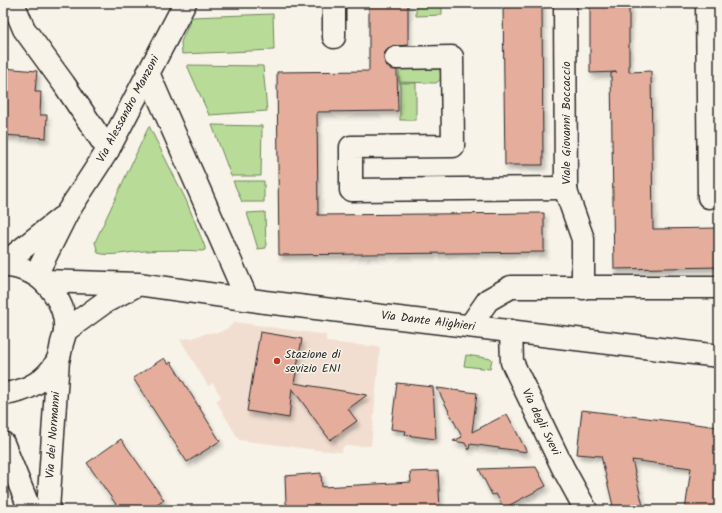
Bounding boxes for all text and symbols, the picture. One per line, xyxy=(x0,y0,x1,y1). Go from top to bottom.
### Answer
street label: Via Alessandro Manzoni xyxy=(92,51,165,166)
street label: Viale Giovanni Boccaccio xyxy=(557,61,576,185)
street label: Via Dante Alighieri xyxy=(380,306,477,336)
place label: Stazione di sevizio ENI xyxy=(285,345,342,378)
marker: Stazione di sevizio ENI xyxy=(272,356,282,366)
street label: Via degli Svevi xyxy=(517,385,566,460)
street label: Via dei Normanni xyxy=(40,390,66,479)

